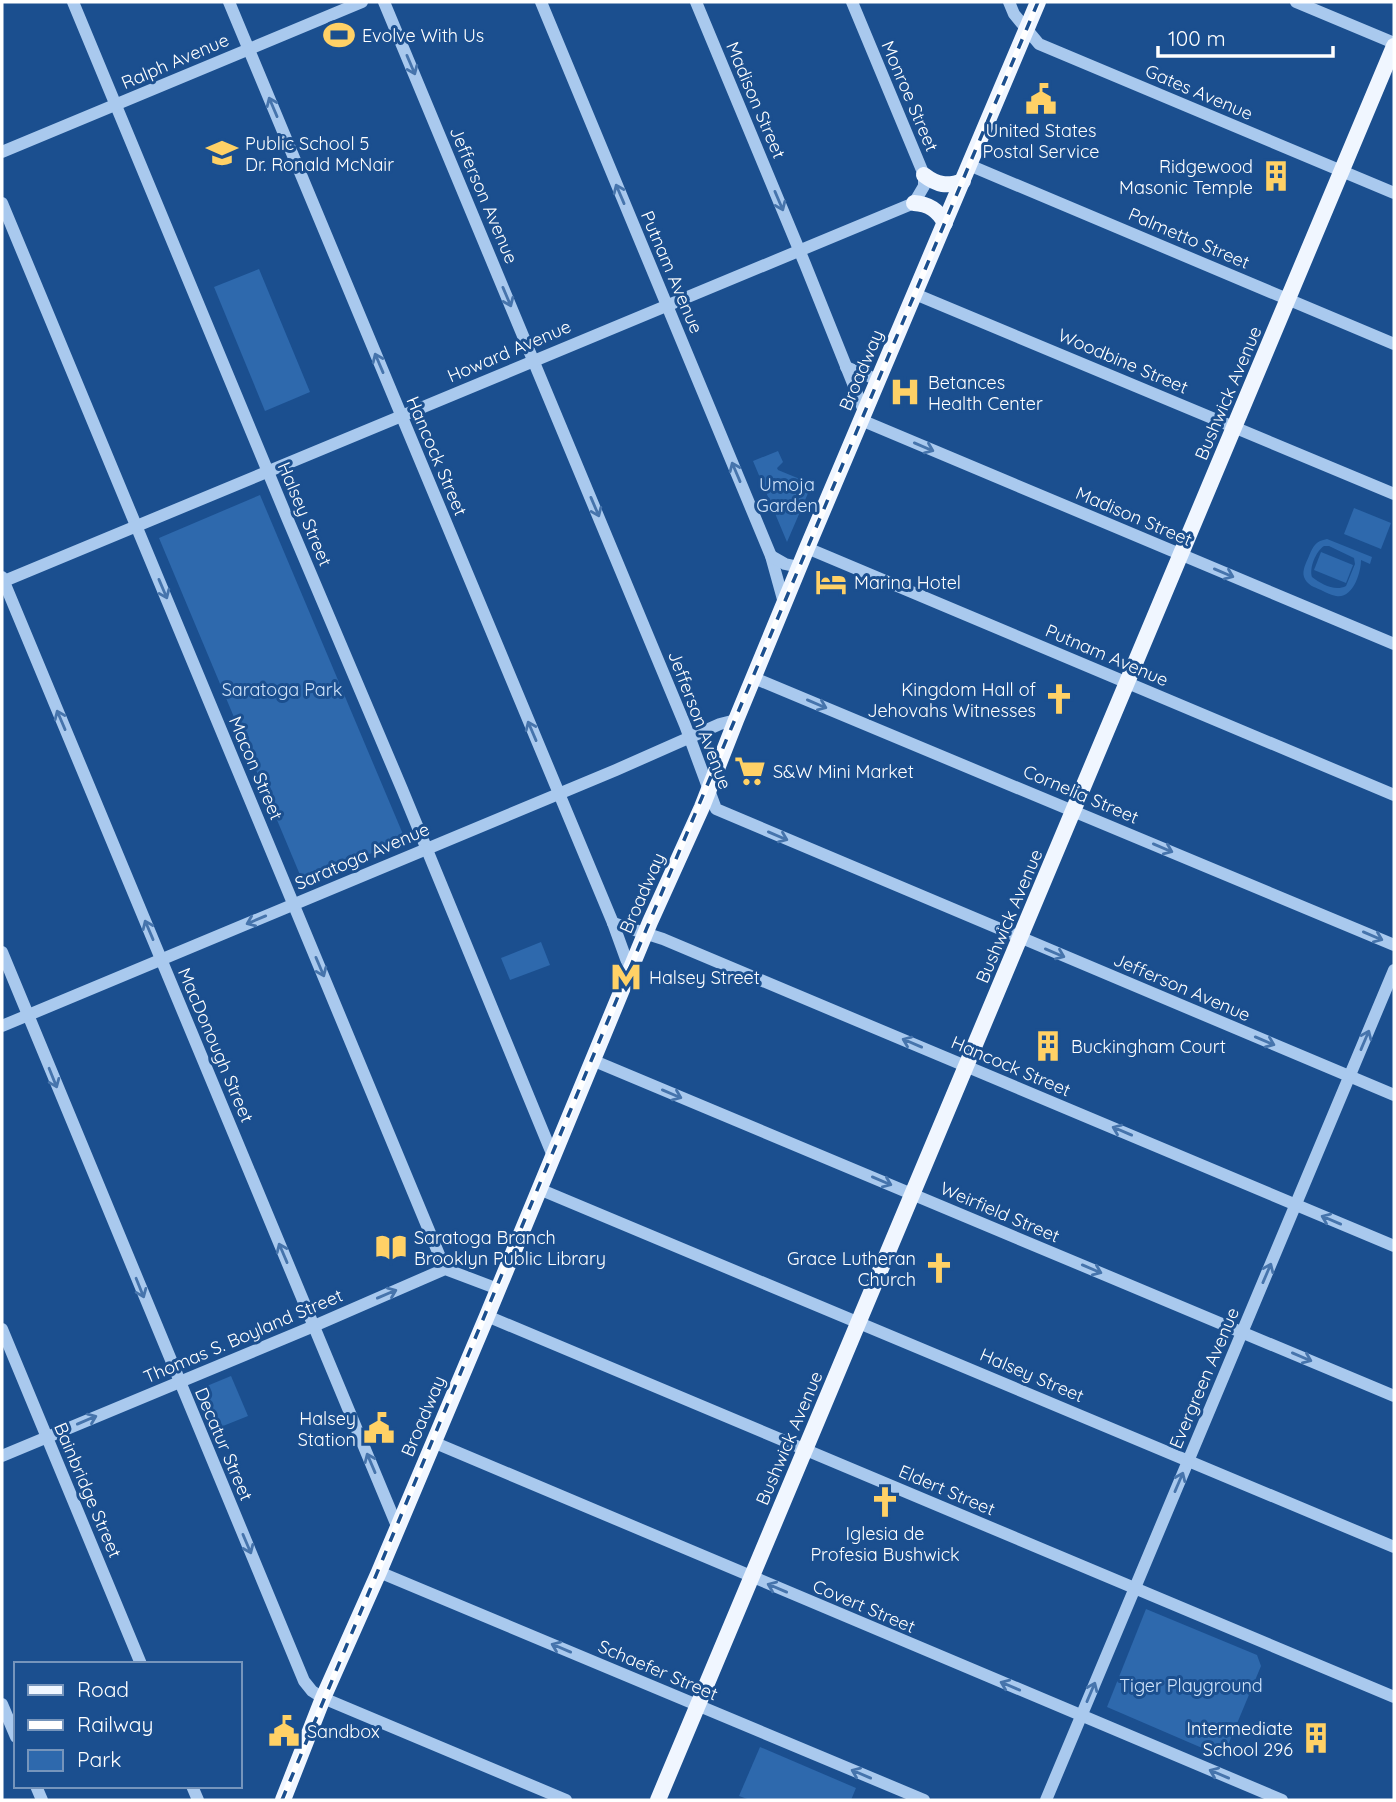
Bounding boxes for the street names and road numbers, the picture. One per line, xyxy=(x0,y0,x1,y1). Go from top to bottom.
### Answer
street label: Ralph Avenue xyxy=(118,28,232,94)
street label: Monroe Street xyxy=(876,37,944,155)
street label: Madison Street xyxy=(721,38,791,162)
street label: Gates Avenue xyxy=(1142,59,1256,125)
street label: Jefferson Avenue xyxy=(445,123,523,267)
street label: Palmetto Street xyxy=(1125,202,1253,274)
street label: Putnam Avenue xyxy=(636,207,708,337)
street label: Howard Avenue xyxy=(444,315,574,387)
street label: Bushwick Avenue xyxy=(1189,322,1267,464)
street label: Woodbine Street xyxy=(1054,323,1192,399)
street label: Broadway xyxy=(834,326,888,414)
street label: Hancock Street xyxy=(401,393,473,519)
street label: Halsey Street xyxy=(273,458,337,570)
street label: Madison Street xyxy=(1072,481,1196,551)
street label: Putnam Avenue xyxy=(1042,619,1172,691)
street label: Jefferson Avenue xyxy=(663,647,737,793)
street label: Macon Street xyxy=(224,713,288,823)
street label: Cornelia Street xyxy=(1020,759,1142,829)
street label: Saratoga Avenue xyxy=(291,817,433,895)
street label: Bushwick Avenue xyxy=(970,845,1048,987)
street label: Broadway xyxy=(614,849,670,937)
street label: Jefferson Avenue xyxy=(1110,948,1254,1026)
street label: MacDonough Street xyxy=(173,964,259,1126)
street label: Hancock Street xyxy=(948,1030,1074,1102)
street label: Weirfield Street xyxy=(937,1176,1063,1248)
street label: Thomas S. Boyland Street xyxy=(140,1284,346,1388)
street label: Evergreen Avenue xyxy=(1164,1304,1244,1452)
street label: Halsey Street xyxy=(976,1343,1088,1407)
street label: Bushwick Avenue xyxy=(750,1367,828,1509)
street label: Broadway xyxy=(396,1372,450,1460)
street label: Decatur Street xyxy=(190,1384,258,1504)
street label: Bainbridge Street xyxy=(49,1419,127,1561)
street label: Eldert Street xyxy=(895,1459,999,1521)
street label: Covert Street xyxy=(809,1574,919,1638)
street label: Schaefer Street xyxy=(595,1634,721,1706)

